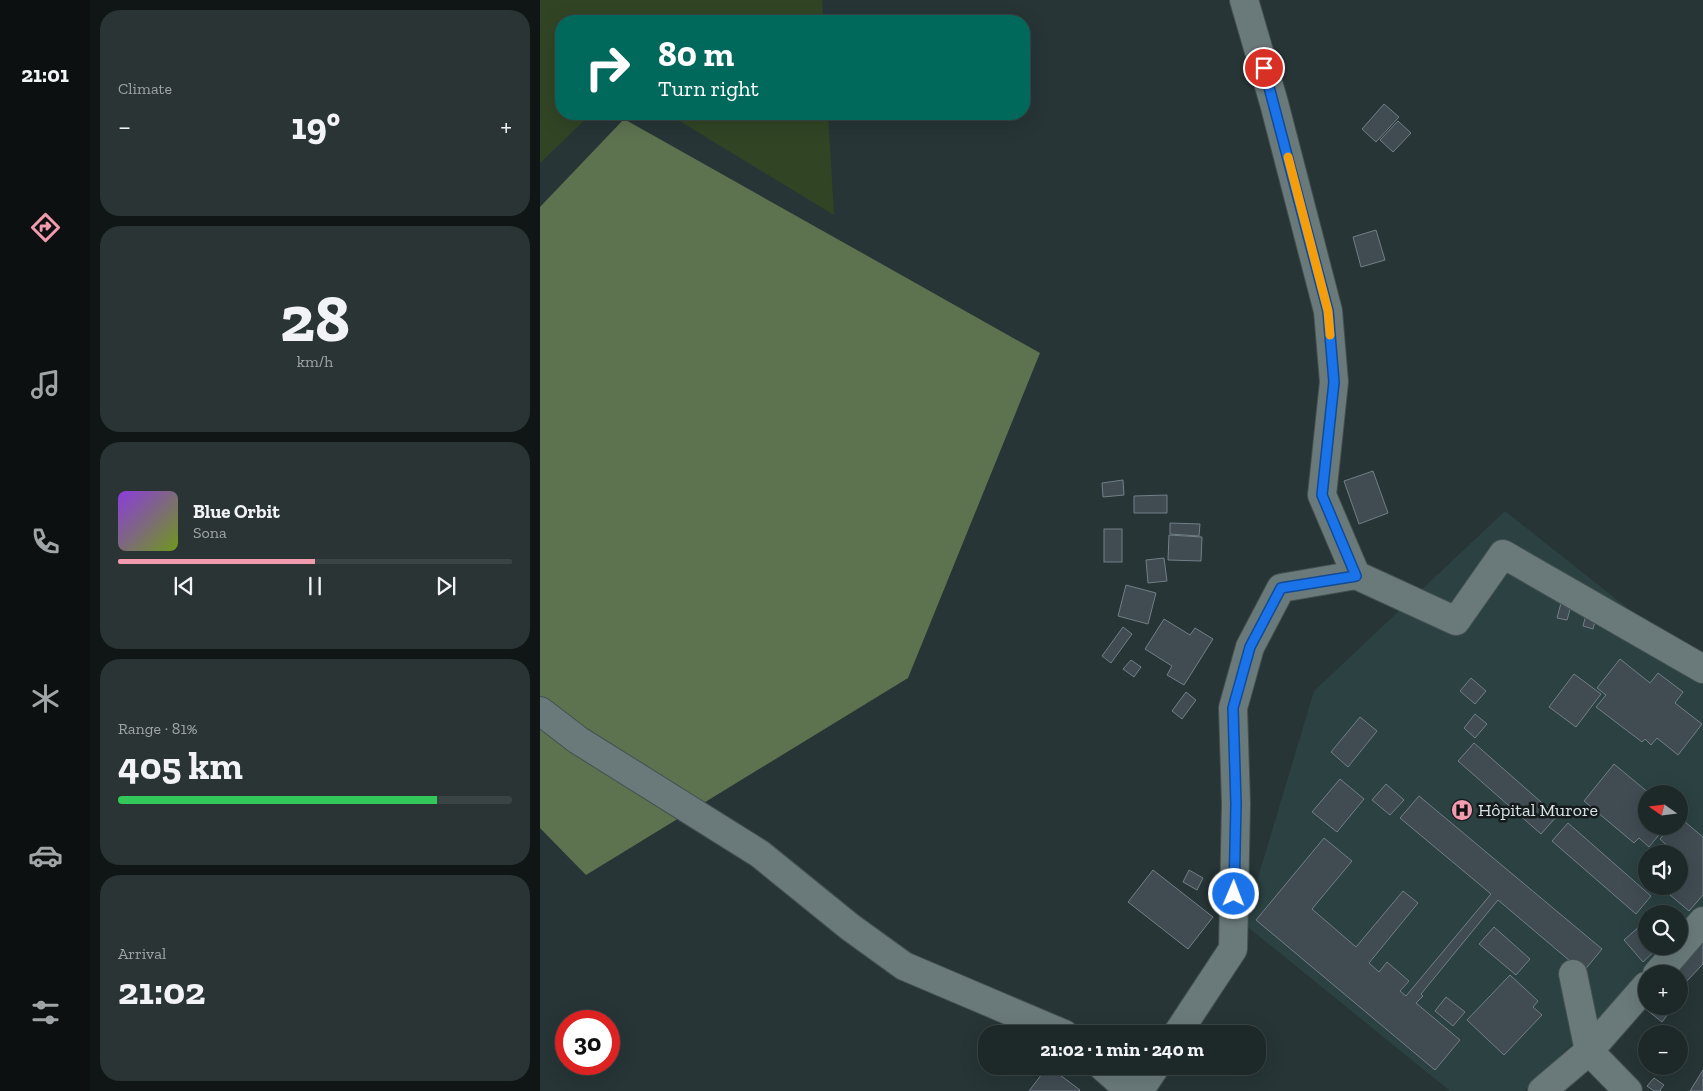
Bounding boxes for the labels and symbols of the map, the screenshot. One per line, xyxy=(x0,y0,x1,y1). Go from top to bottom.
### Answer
pin xyxy=(1243,47,1285,89)
north arrow xyxy=(1638,785,1688,835)
hospital icon: Hôpital Murore xyxy=(1450,798,1474,822)
place label: Hôpital Murore xyxy=(1478,799,1598,821)
position arrow xyxy=(1207,867,1259,919)
speed limit sign: 30 xyxy=(555,1010,620,1075)

